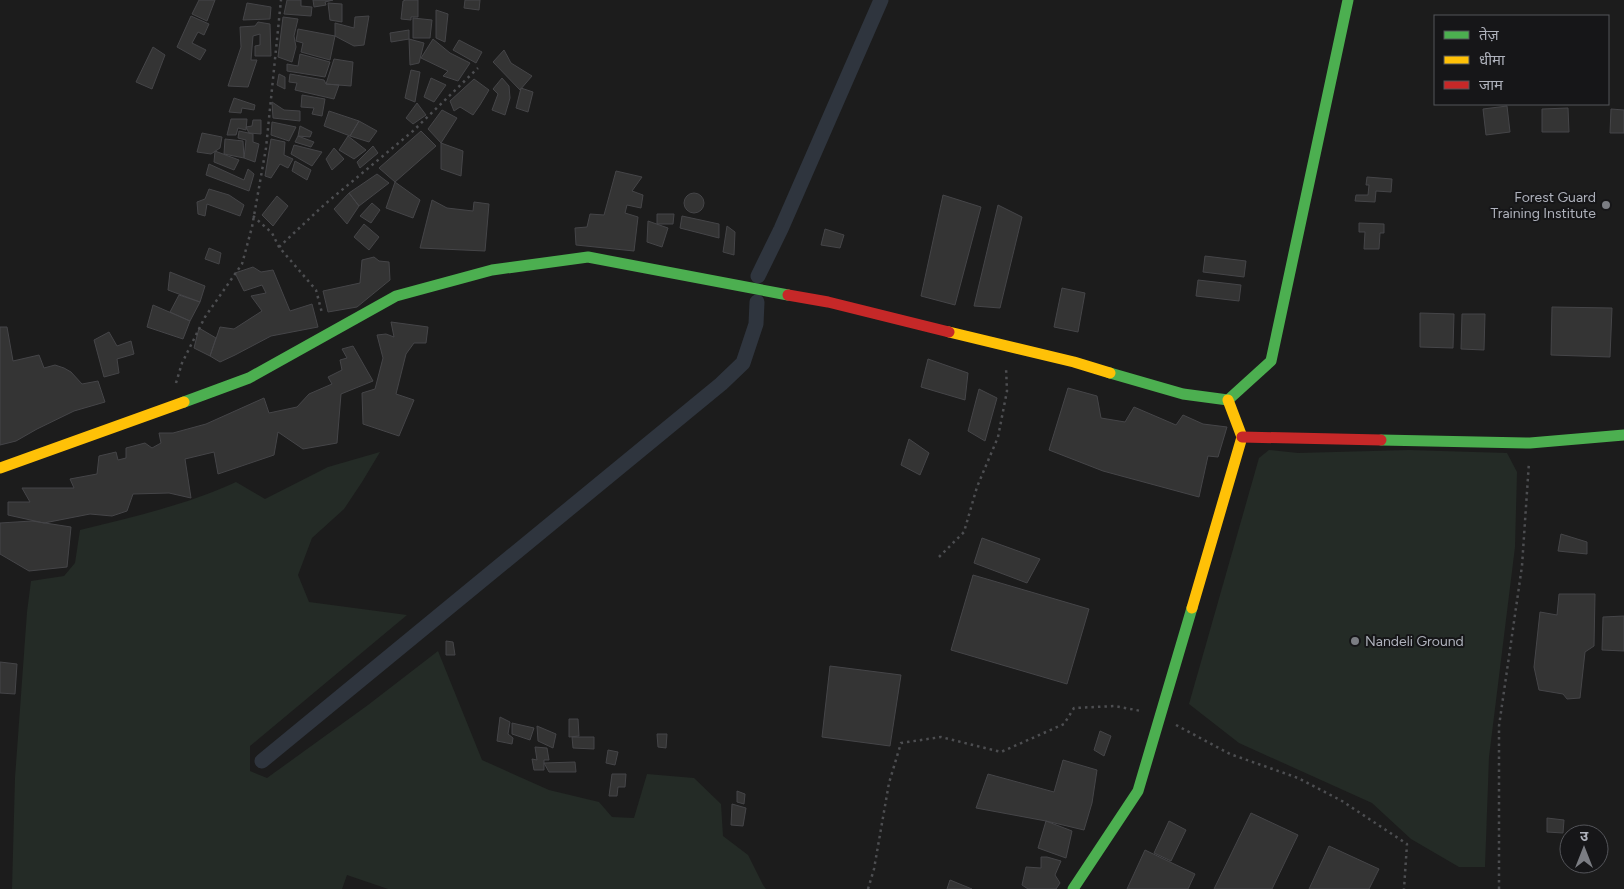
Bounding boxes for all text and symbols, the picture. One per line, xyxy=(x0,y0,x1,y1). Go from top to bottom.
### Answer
legend xyxy=(1434,15,1609,105)
text: तेज़ xyxy=(1479,26,1500,44)
text: धीमा xyxy=(1479,51,1506,69)
text: जाम xyxy=(1479,76,1504,94)
place label: Forest Guard Training Institute xyxy=(1491,189,1596,222)
marker: Forest Guard Training Institute xyxy=(1600,199,1612,211)
place label: Nandeli Ground xyxy=(1365,633,1464,650)
marker: Nandeli Ground xyxy=(1349,635,1361,647)
north arrow xyxy=(1559,824,1609,874)
text: उ xyxy=(1580,828,1589,845)

